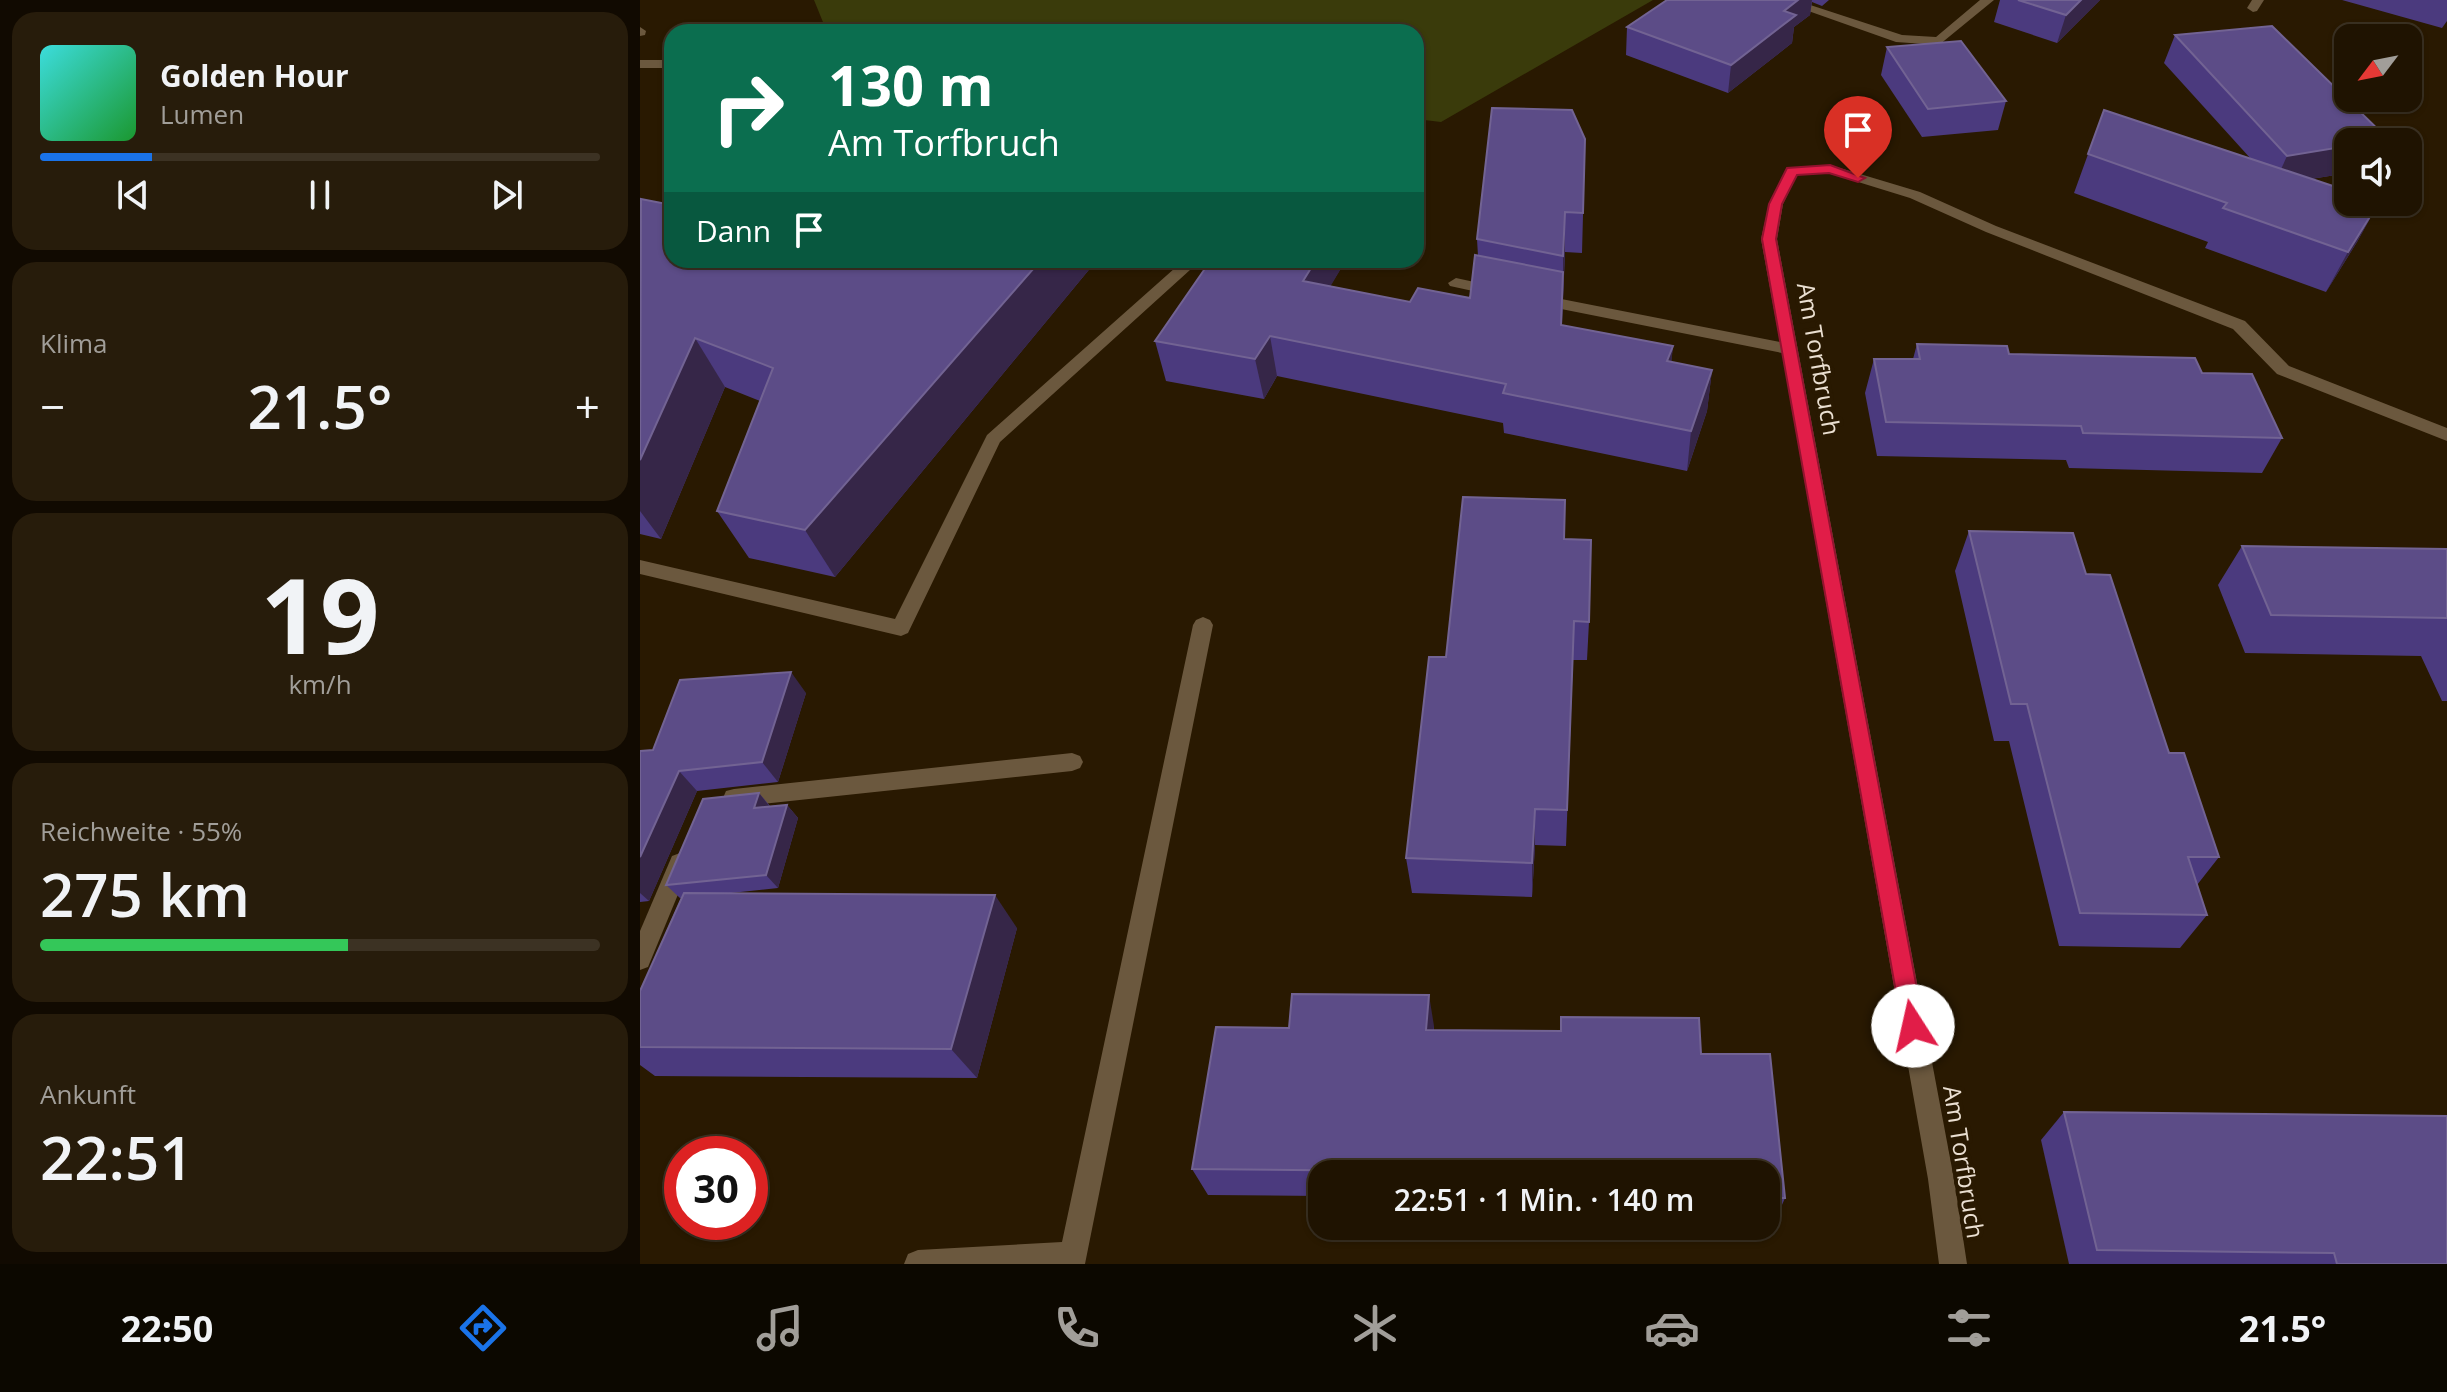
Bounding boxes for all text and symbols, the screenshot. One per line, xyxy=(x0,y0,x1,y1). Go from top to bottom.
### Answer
north arrow xyxy=(2334,24,2422,112)
map controls xyxy=(2334,24,2422,216)
text: 130 m xyxy=(828,46,994,122)
text: Golden Hour xyxy=(160,55,349,96)
icon: right xyxy=(696,56,800,160)
text: Lumen xyxy=(160,96,244,132)
pin xyxy=(1824,96,1892,178)
icon: arrive xyxy=(1836,108,1880,152)
text: Am Torfbruch xyxy=(828,118,1060,167)
button: sound xyxy=(2334,128,2422,216)
icon: previous xyxy=(111,173,155,217)
icon: pause xyxy=(298,173,342,217)
icon: next xyxy=(485,173,529,217)
icon: arrive xyxy=(787,208,831,252)
text: Dann xyxy=(696,210,771,251)
street label: Am Torfbruch xyxy=(1790,280,1849,438)
text: Klima xyxy=(40,325,108,361)
text: 21.5° xyxy=(247,365,393,447)
text: − xyxy=(40,376,65,436)
text: + xyxy=(575,376,600,436)
text: 19 xyxy=(261,543,379,684)
text: km/h xyxy=(288,666,352,702)
text: Reichweite · 55% xyxy=(40,813,242,849)
text: 275 km xyxy=(40,853,250,935)
position arrow xyxy=(1871,984,1955,1068)
text: Ankunft xyxy=(40,1076,136,1112)
street label: Am Torfbruch xyxy=(1936,1083,1993,1241)
text: 22:51 xyxy=(40,1116,194,1198)
speed limit sign: 30 xyxy=(664,1136,768,1240)
text: 22:51 · 1 Min. · 140 m xyxy=(1394,1179,1694,1220)
icon: directions xyxy=(455,1300,511,1356)
icon: music xyxy=(752,1300,808,1356)
icon: phone xyxy=(1049,1300,1105,1356)
icon: climate xyxy=(1347,1300,1403,1356)
icon: car xyxy=(1644,1300,1700,1356)
icon: filters xyxy=(1941,1300,1997,1356)
text: 22:50 xyxy=(121,1304,213,1353)
text: 21.5° xyxy=(2239,1304,2326,1353)

